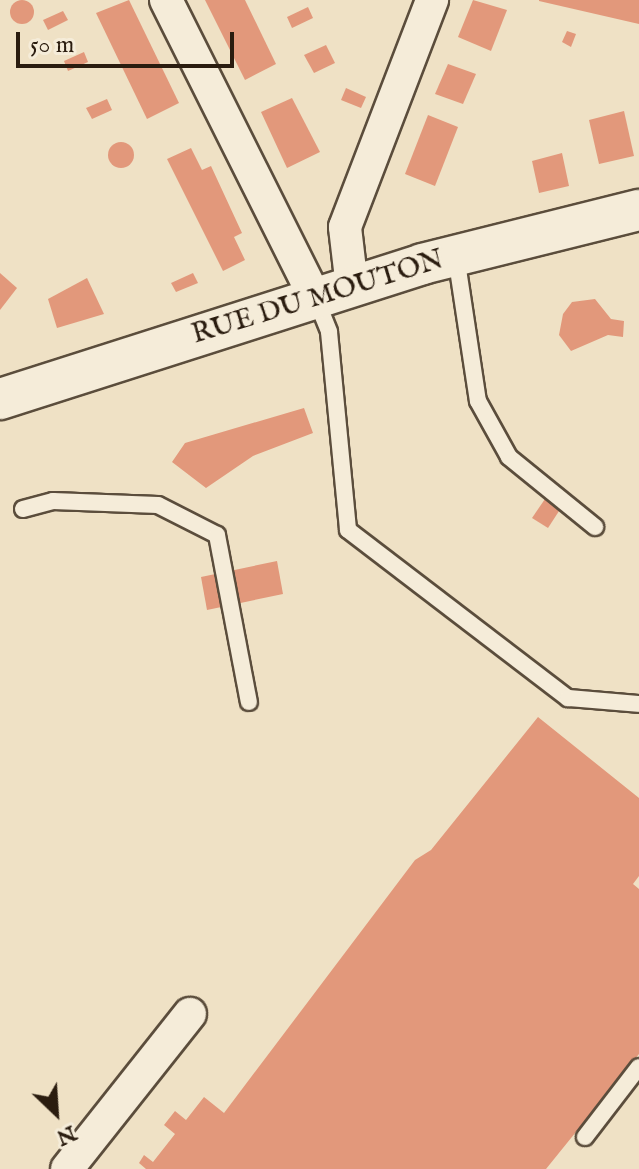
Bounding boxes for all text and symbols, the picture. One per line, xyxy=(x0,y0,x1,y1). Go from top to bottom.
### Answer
scale bar xyxy=(20,16,238,66)
text: 50 m xyxy=(30,30,74,61)
street label: RUE DU MOUTON xyxy=(188,244,448,352)
north arrow xyxy=(16,1073,96,1153)
text: N xyxy=(52,1118,81,1151)

